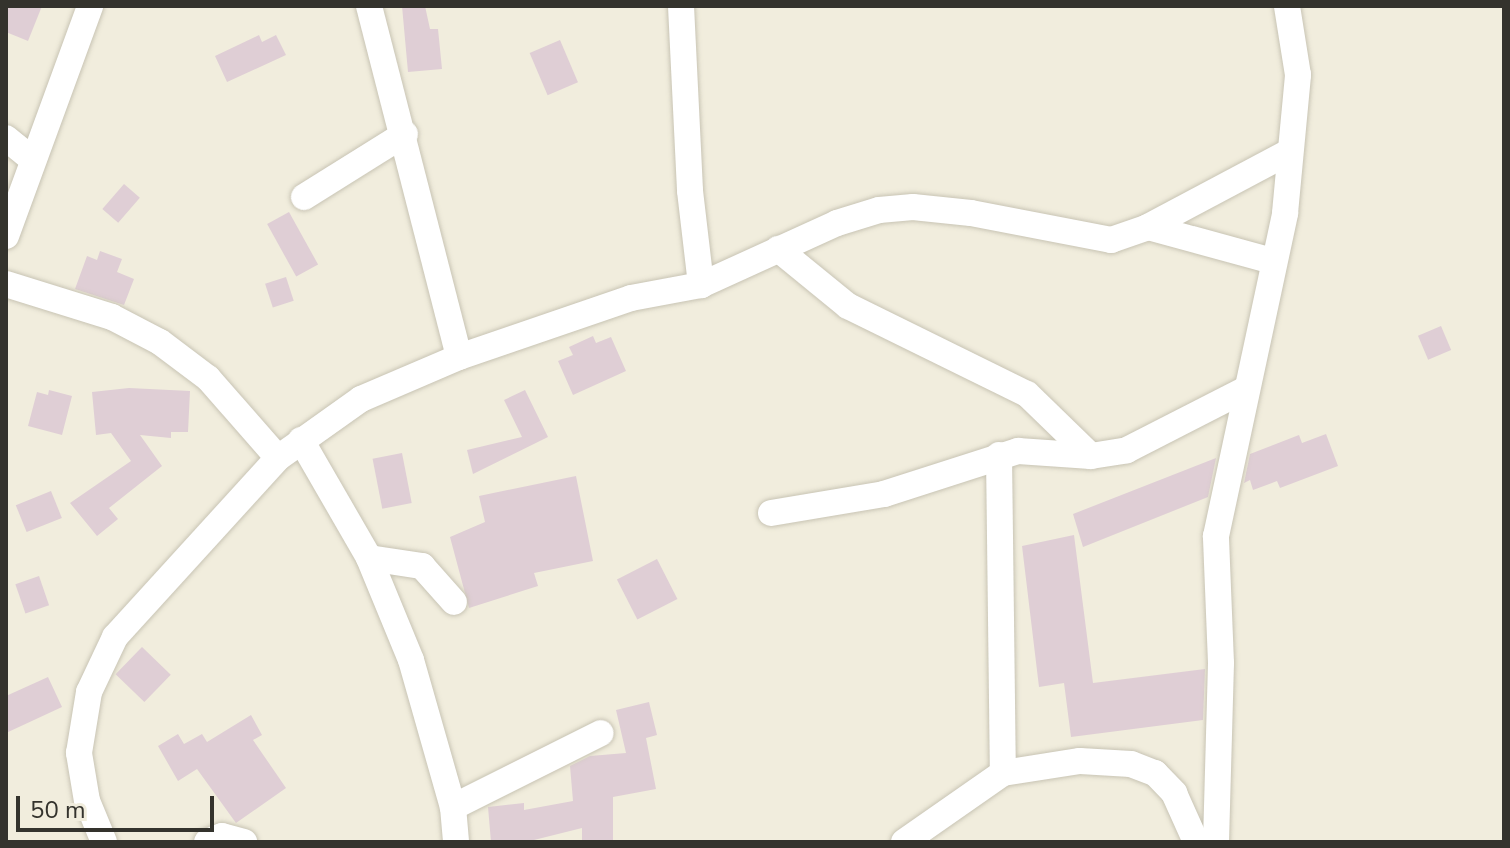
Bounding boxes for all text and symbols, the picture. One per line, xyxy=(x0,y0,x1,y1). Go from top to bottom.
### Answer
scale bar xyxy=(20,780,218,830)
text: 50 m xyxy=(30,794,86,826)

